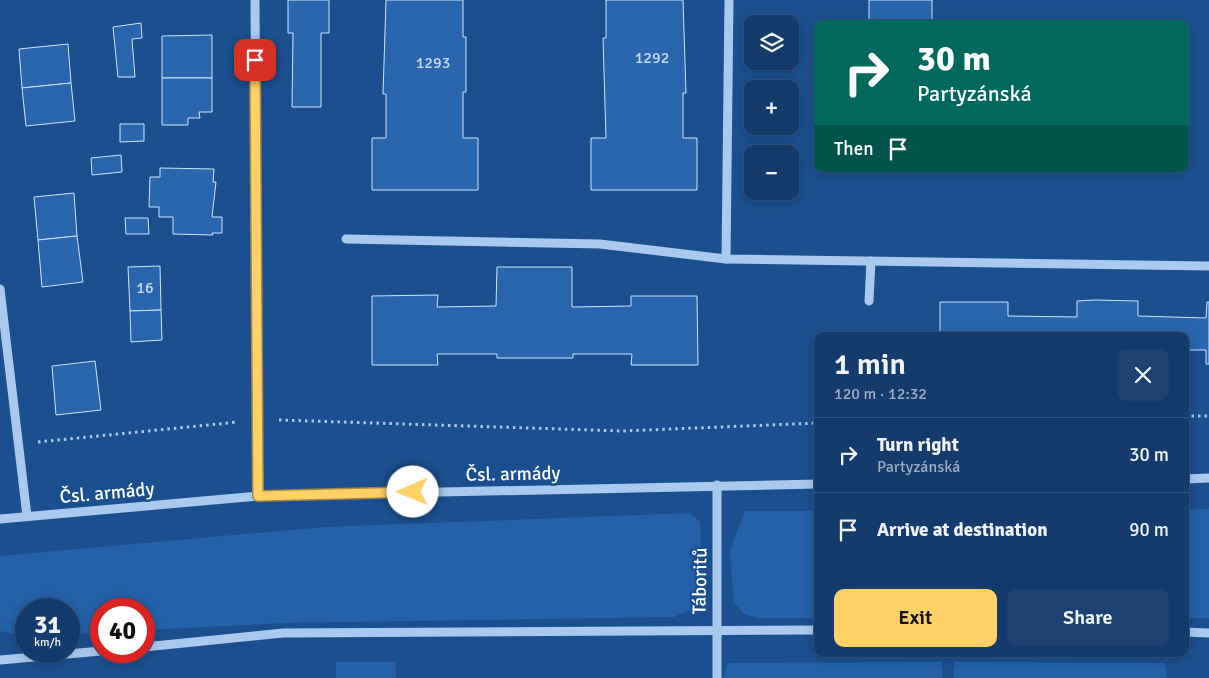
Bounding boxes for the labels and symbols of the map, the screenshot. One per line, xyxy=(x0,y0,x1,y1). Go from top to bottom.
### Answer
pin xyxy=(234,39,276,81)
house number: 1292 xyxy=(635,48,669,68)
house number: 1293 xyxy=(416,53,450,73)
house number: 16 xyxy=(136,278,154,298)
street label: Čsl. armády xyxy=(465,460,561,487)
position arrow xyxy=(386,465,438,517)
street label: Čsl. armády xyxy=(59,476,155,509)
street label: Táboritů xyxy=(687,547,713,615)
speed limit sign: 40 xyxy=(90,598,155,663)

